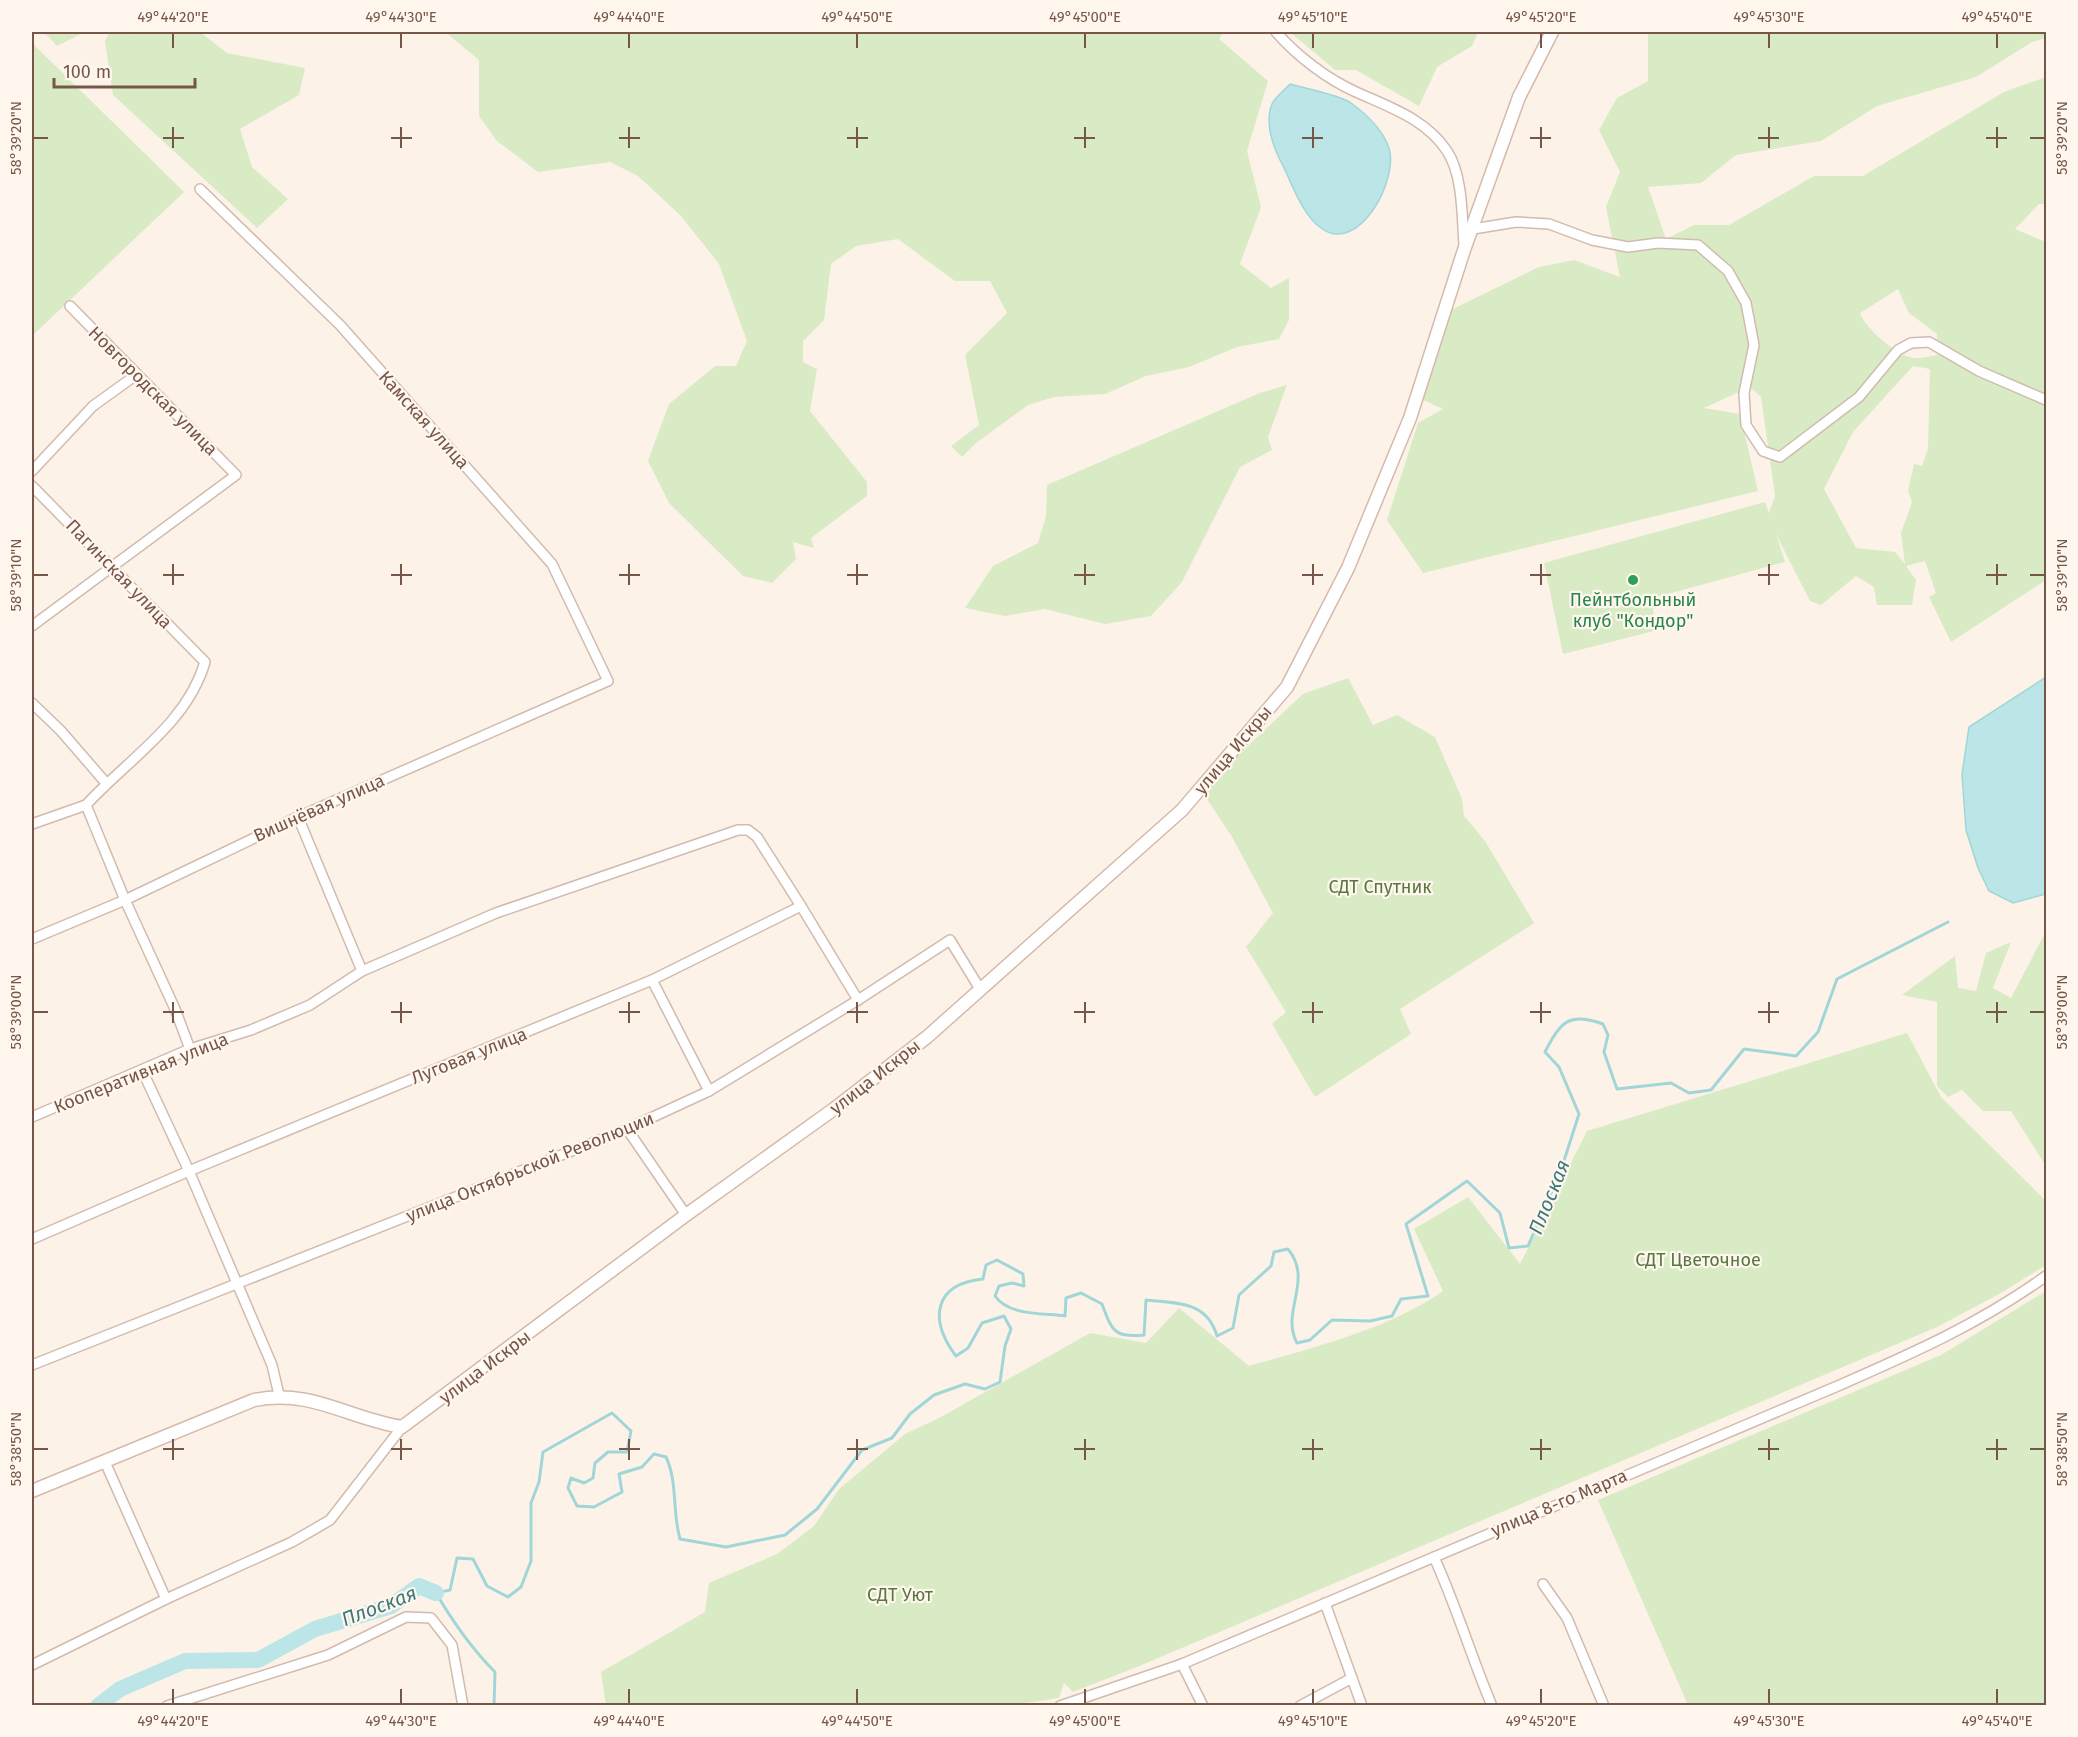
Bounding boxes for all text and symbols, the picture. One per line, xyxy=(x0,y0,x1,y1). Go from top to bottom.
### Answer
text: 49°44'20"E xyxy=(137,8,209,26)
text: 49°44'30"E xyxy=(365,8,437,26)
text: 49°44'40"E xyxy=(593,8,665,26)
text: 49°44'50"E xyxy=(821,8,893,26)
text: 49°45'00"E xyxy=(1049,8,1121,26)
text: 49°45'10"E xyxy=(1278,8,1348,26)
text: 49°45'20"E xyxy=(1505,8,1577,26)
text: 49°45'30"E xyxy=(1733,8,1805,26)
text: 49°45'40"E xyxy=(1961,8,2033,26)
scale bar xyxy=(54,51,195,89)
text: 100 m xyxy=(63,61,111,83)
text: 58°39'20"N xyxy=(7,101,25,175)
text: 58°39'20"N xyxy=(2053,101,2071,175)
street label: Новгородская улица xyxy=(84,322,222,460)
street label: Камская улица xyxy=(374,366,474,474)
street label: Пагинская улица xyxy=(61,515,177,633)
text: 58°39'10"N xyxy=(7,538,25,612)
text: 58°39'10"N xyxy=(2053,538,2071,612)
marker: Пейнтбольный клуб "Кондор" xyxy=(1626,573,1640,587)
place label: Пейнтбольный клуб "Кондор" xyxy=(1570,589,1696,632)
street label: улица Искры xyxy=(1190,701,1276,799)
street label: Вишнёвая улица xyxy=(250,769,388,847)
park label: СДТ Спутник xyxy=(1328,876,1432,898)
text: 58°39'00"N xyxy=(7,975,25,1049)
text: 58°39'00"N xyxy=(2053,975,2071,1049)
street label: Луговая улица xyxy=(408,1023,530,1089)
street label: Кооперативная улица xyxy=(51,1028,231,1118)
street label: улица Искры xyxy=(825,1035,925,1119)
street label: улица Октябрьской Революции xyxy=(403,1107,657,1227)
water label: Плоская xyxy=(1523,1156,1575,1238)
park label: СДТ Цветочное xyxy=(1635,1249,1761,1271)
street label: улица Искры xyxy=(435,1325,535,1409)
text: 58°38'50"N xyxy=(7,1412,25,1486)
text: 58°38'50"N xyxy=(2053,1412,2071,1486)
street label: улица 8-го Марта xyxy=(1488,1464,1630,1542)
water label: Плоская xyxy=(338,1581,420,1631)
park label: СДТ Уют xyxy=(867,1584,934,1606)
text: 49°44'20"E xyxy=(137,1712,209,1730)
text: 49°44'30"E xyxy=(365,1712,437,1730)
text: 49°44'40"E xyxy=(593,1712,665,1730)
text: 49°44'50"E xyxy=(821,1712,893,1730)
text: 49°45'00"E xyxy=(1049,1712,1121,1730)
text: 49°45'10"E xyxy=(1278,1712,1348,1730)
text: 49°45'20"E xyxy=(1505,1712,1577,1730)
text: 49°45'30"E xyxy=(1733,1712,1805,1730)
text: 49°45'40"E xyxy=(1961,1712,2033,1730)

